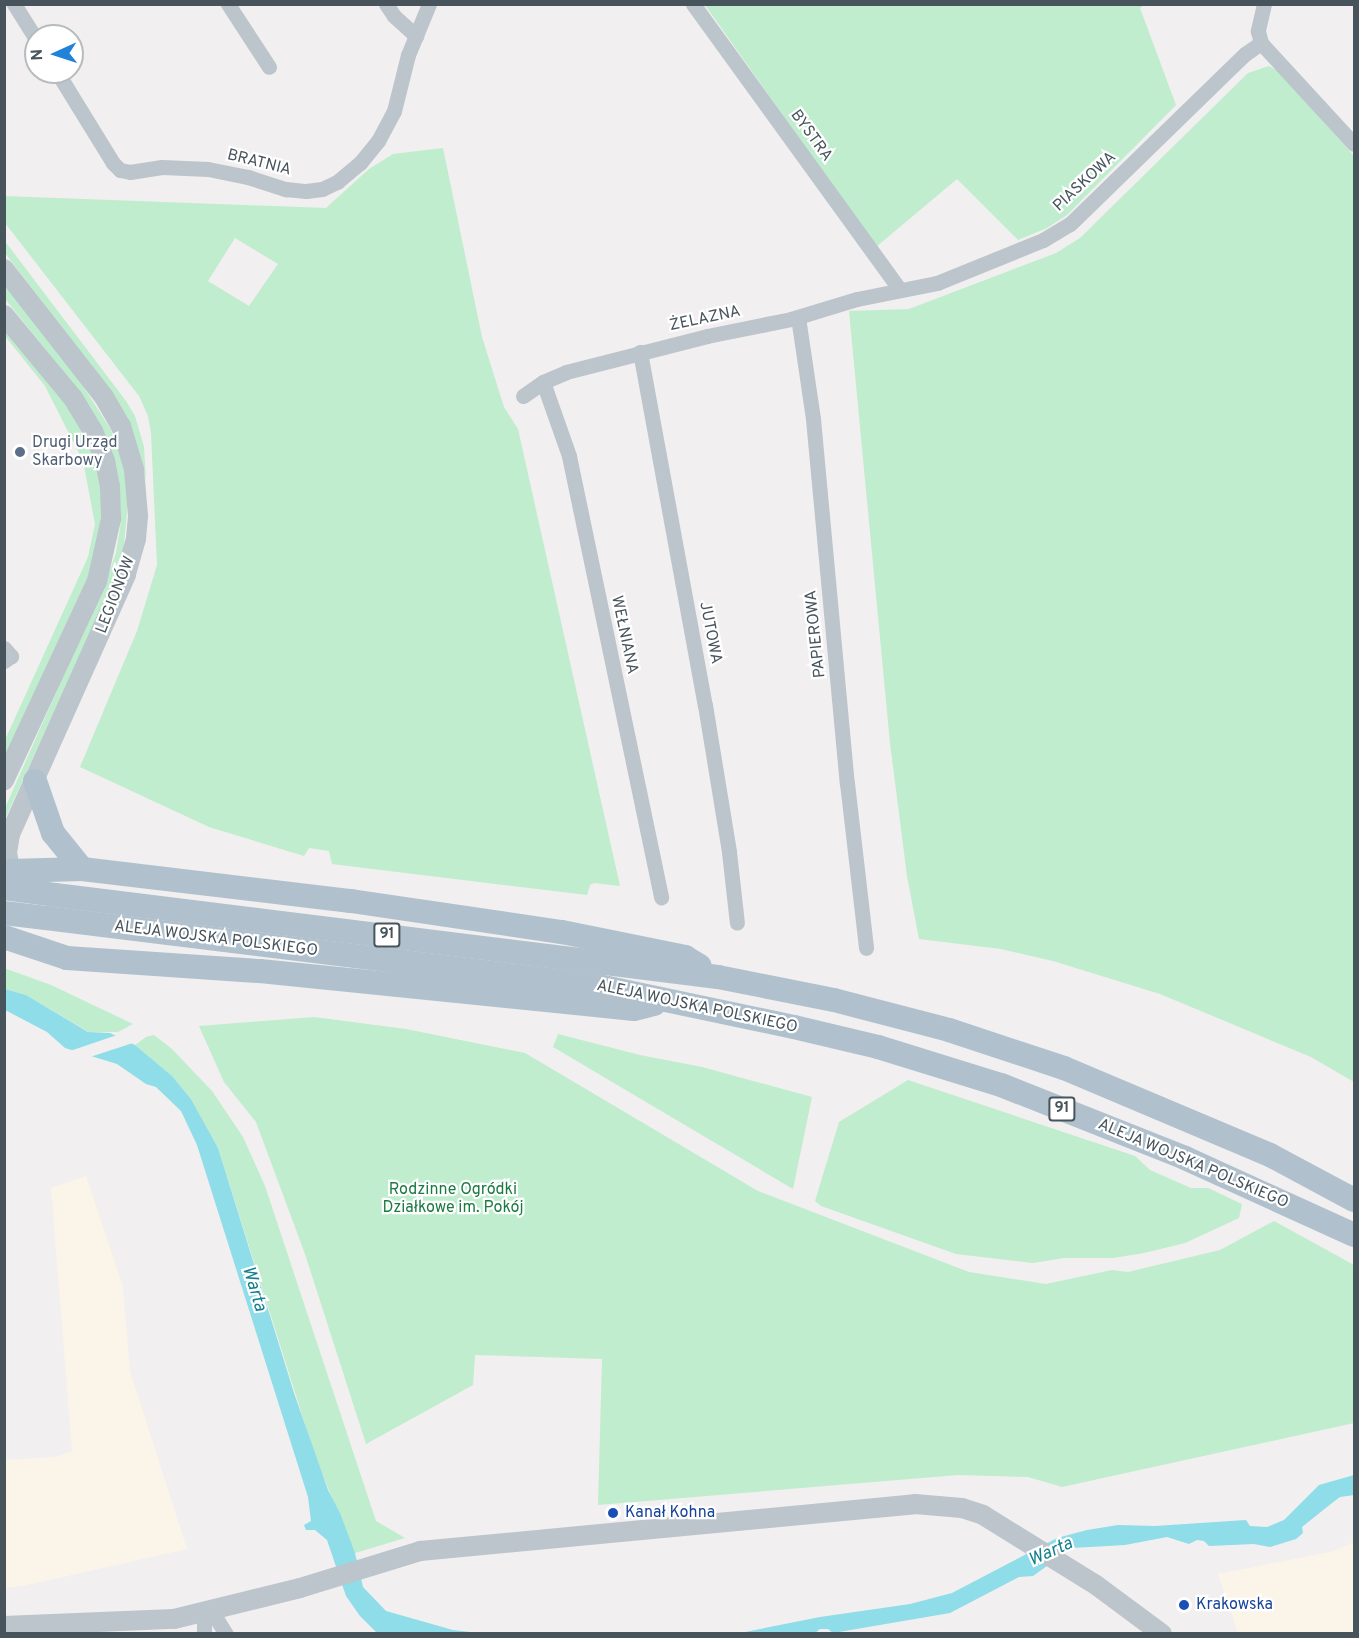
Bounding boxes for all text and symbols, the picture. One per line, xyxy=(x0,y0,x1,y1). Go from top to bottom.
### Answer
north arrow xyxy=(24,24,84,84)
text: N xyxy=(28,49,48,61)
street label: BYSTRA xyxy=(786,106,836,166)
street label: BRATNIA xyxy=(225,146,293,180)
street label: PIASKOWA xyxy=(1050,148,1120,216)
street label: ŻELAZNA xyxy=(668,302,742,336)
place label: Drugi Urząd Skarbowy xyxy=(32,433,118,471)
marker: Drugi Urząd Skarbowy xyxy=(13,445,27,459)
street label: LEGIONÓW xyxy=(93,554,139,636)
street label: PAPIEROWA xyxy=(802,589,830,679)
street label: WEŁNIANA xyxy=(606,594,642,676)
street label: JUTOWA xyxy=(695,600,725,666)
street label: ALEJA WOJSKA POLSKIEGO xyxy=(112,917,320,961)
road number: 91 xyxy=(372,923,402,947)
street label: ALEJA WOJSKA POLSKIEGO xyxy=(594,976,800,1038)
road number: 91 xyxy=(1047,1097,1077,1121)
street label: ALEJA WOJSKA POLSKIEGO xyxy=(1094,1115,1292,1213)
park label: Rodzinne Ogródki Działkowe im. Pokój xyxy=(383,1180,523,1218)
water label: Warta xyxy=(236,1264,270,1314)
place label: Kanał Kohna xyxy=(625,1503,715,1523)
marker: Kanał Kohna xyxy=(606,1506,620,1520)
water label: Warta xyxy=(1026,1534,1076,1572)
place label: Krakowska xyxy=(1196,1595,1273,1615)
marker: Krakowska xyxy=(1177,1598,1191,1612)

